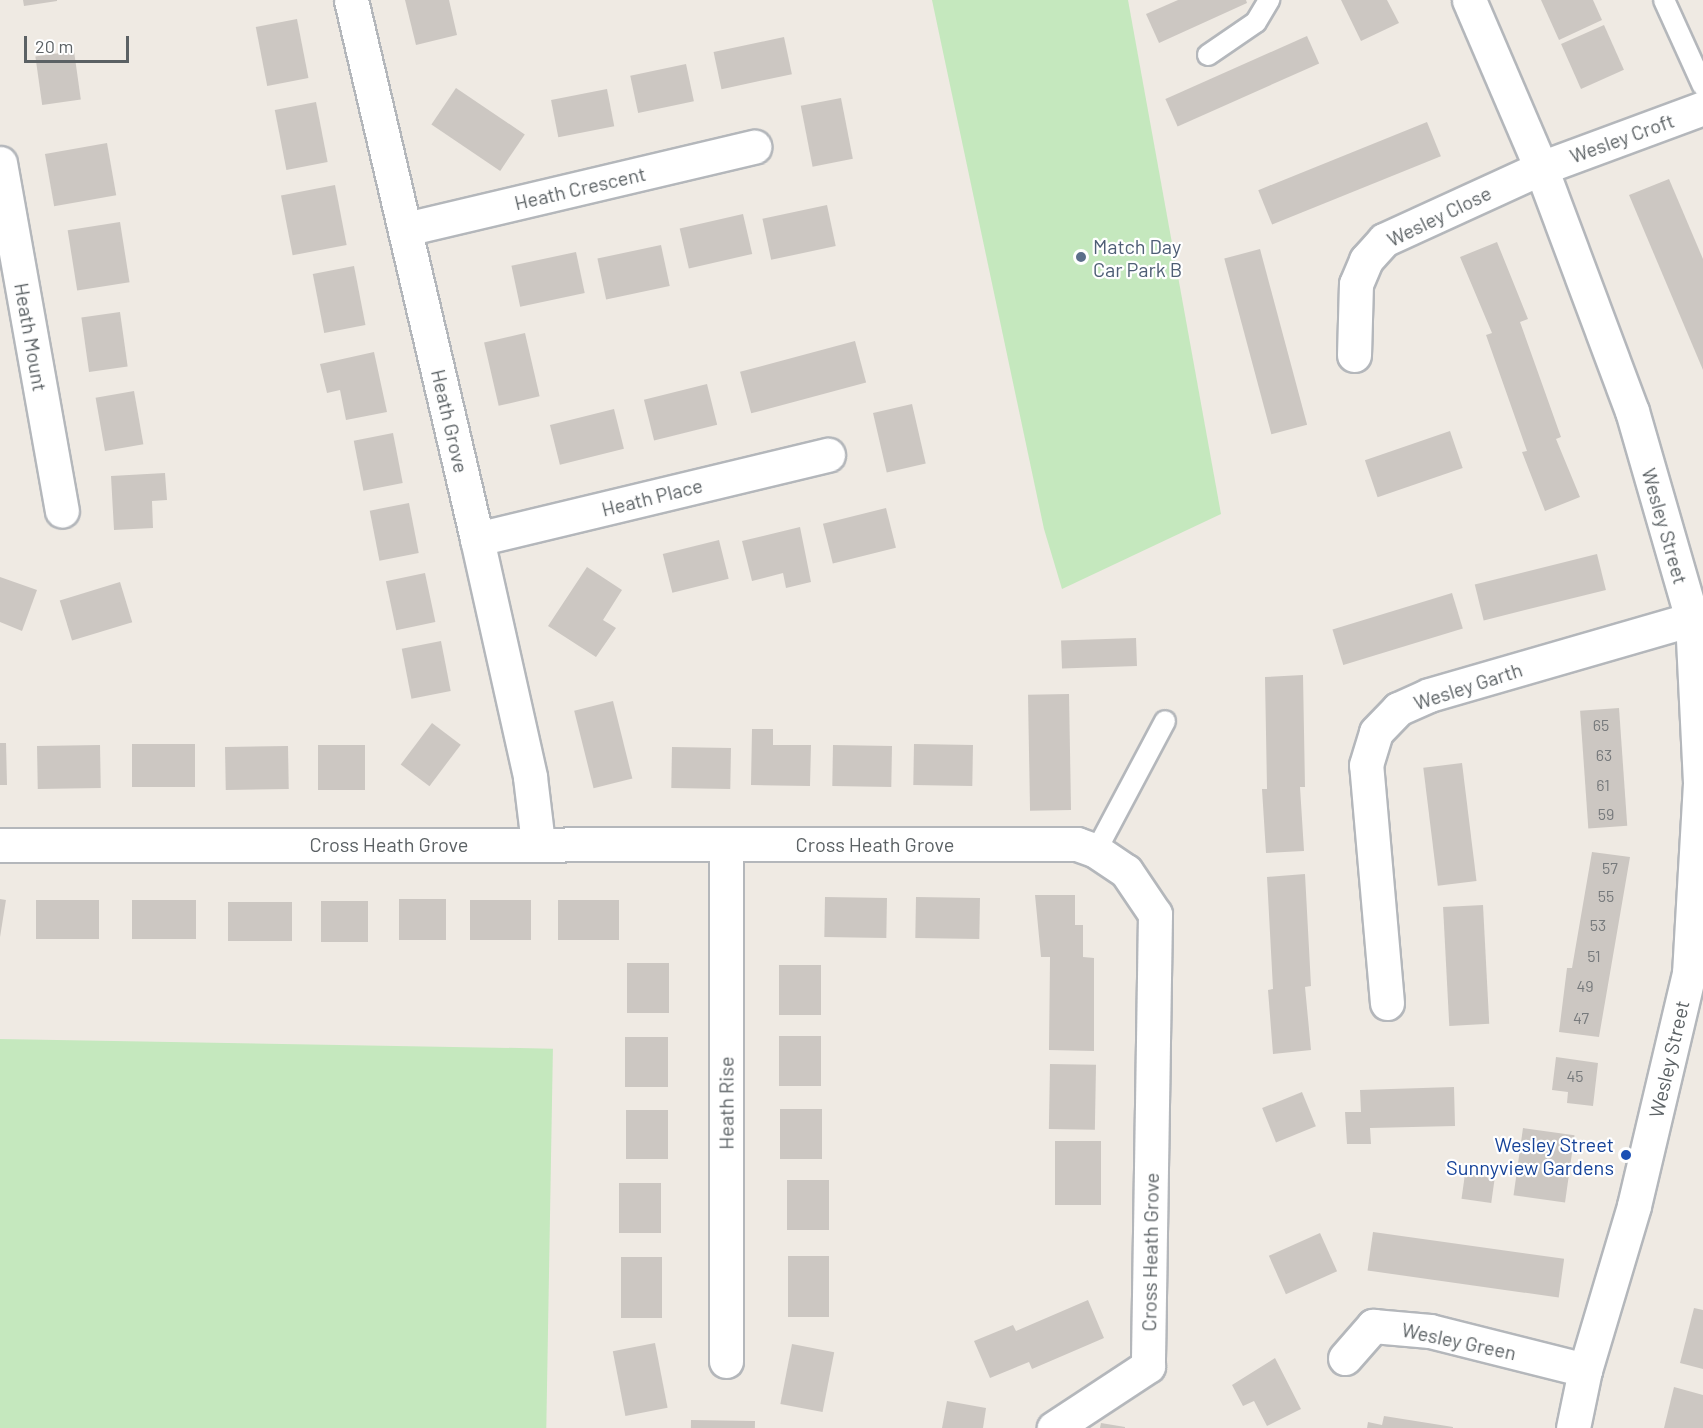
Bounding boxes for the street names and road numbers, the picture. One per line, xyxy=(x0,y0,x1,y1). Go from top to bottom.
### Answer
street label: Wesley Croft xyxy=(1566,108,1678,168)
street label: Heath Crescent xyxy=(512,161,648,215)
street label: Wesley Close xyxy=(1383,180,1495,252)
street label: Heath Mount xyxy=(10,281,52,393)
street label: Heath Grove xyxy=(426,367,474,475)
street label: Wesley Street xyxy=(1637,465,1693,587)
street label: Heath Place xyxy=(599,473,705,521)
street label: Wesley Garth xyxy=(1411,657,1525,715)
street label: Cross Heath Grove xyxy=(310,832,468,856)
street label: Cross Heath Grove xyxy=(796,832,954,856)
street label: Wesley Street xyxy=(1644,998,1694,1120)
street label: Heath Rise xyxy=(714,1056,738,1150)
street label: Cross Heath Grove xyxy=(1137,1172,1163,1332)
street label: Wesley Green xyxy=(1400,1317,1518,1365)

